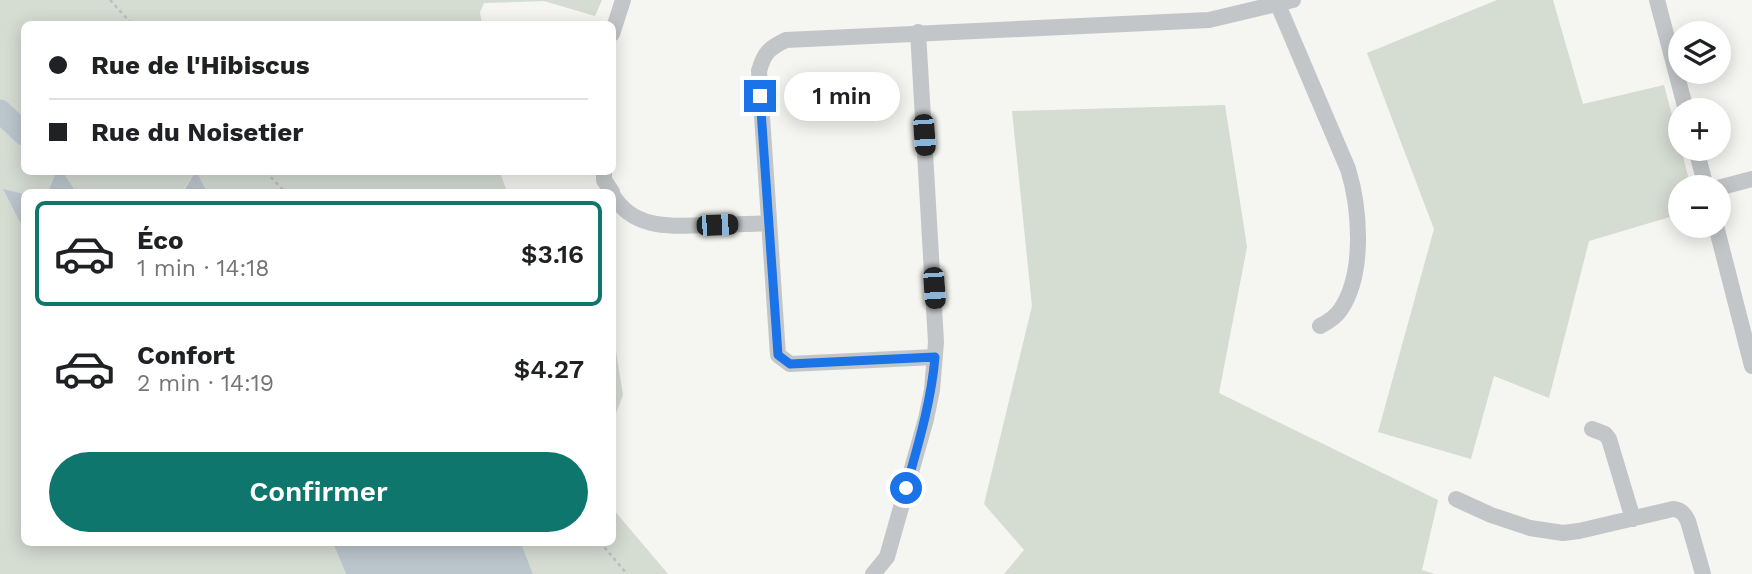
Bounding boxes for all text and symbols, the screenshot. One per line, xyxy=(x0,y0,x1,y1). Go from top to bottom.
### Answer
map controls xyxy=(1668,21,1731,238)
button: layers xyxy=(1668,21,1731,84)
text: Rue de l'Hibiscus xyxy=(91,50,310,80)
callout: 1 min xyxy=(784,72,900,120)
route end xyxy=(744,80,776,112)
text: 1 min xyxy=(812,83,872,110)
button: + xyxy=(1668,98,1731,161)
car xyxy=(913,113,936,157)
text: Rue du Noisetier xyxy=(91,117,303,147)
button: − xyxy=(1668,175,1731,238)
car xyxy=(696,214,739,236)
icon: car xyxy=(53,222,116,285)
text: Éco xyxy=(137,225,184,255)
text: $3.16 xyxy=(521,239,584,269)
text: 1 min · 14:18 xyxy=(137,255,269,282)
car xyxy=(923,266,946,310)
icon: car xyxy=(53,337,116,400)
text: Confort xyxy=(137,340,235,370)
text: $4.27 xyxy=(514,354,584,384)
text: 2 min · 14:19 xyxy=(137,370,274,397)
button: Confirmer xyxy=(49,452,588,532)
route start xyxy=(890,472,922,504)

